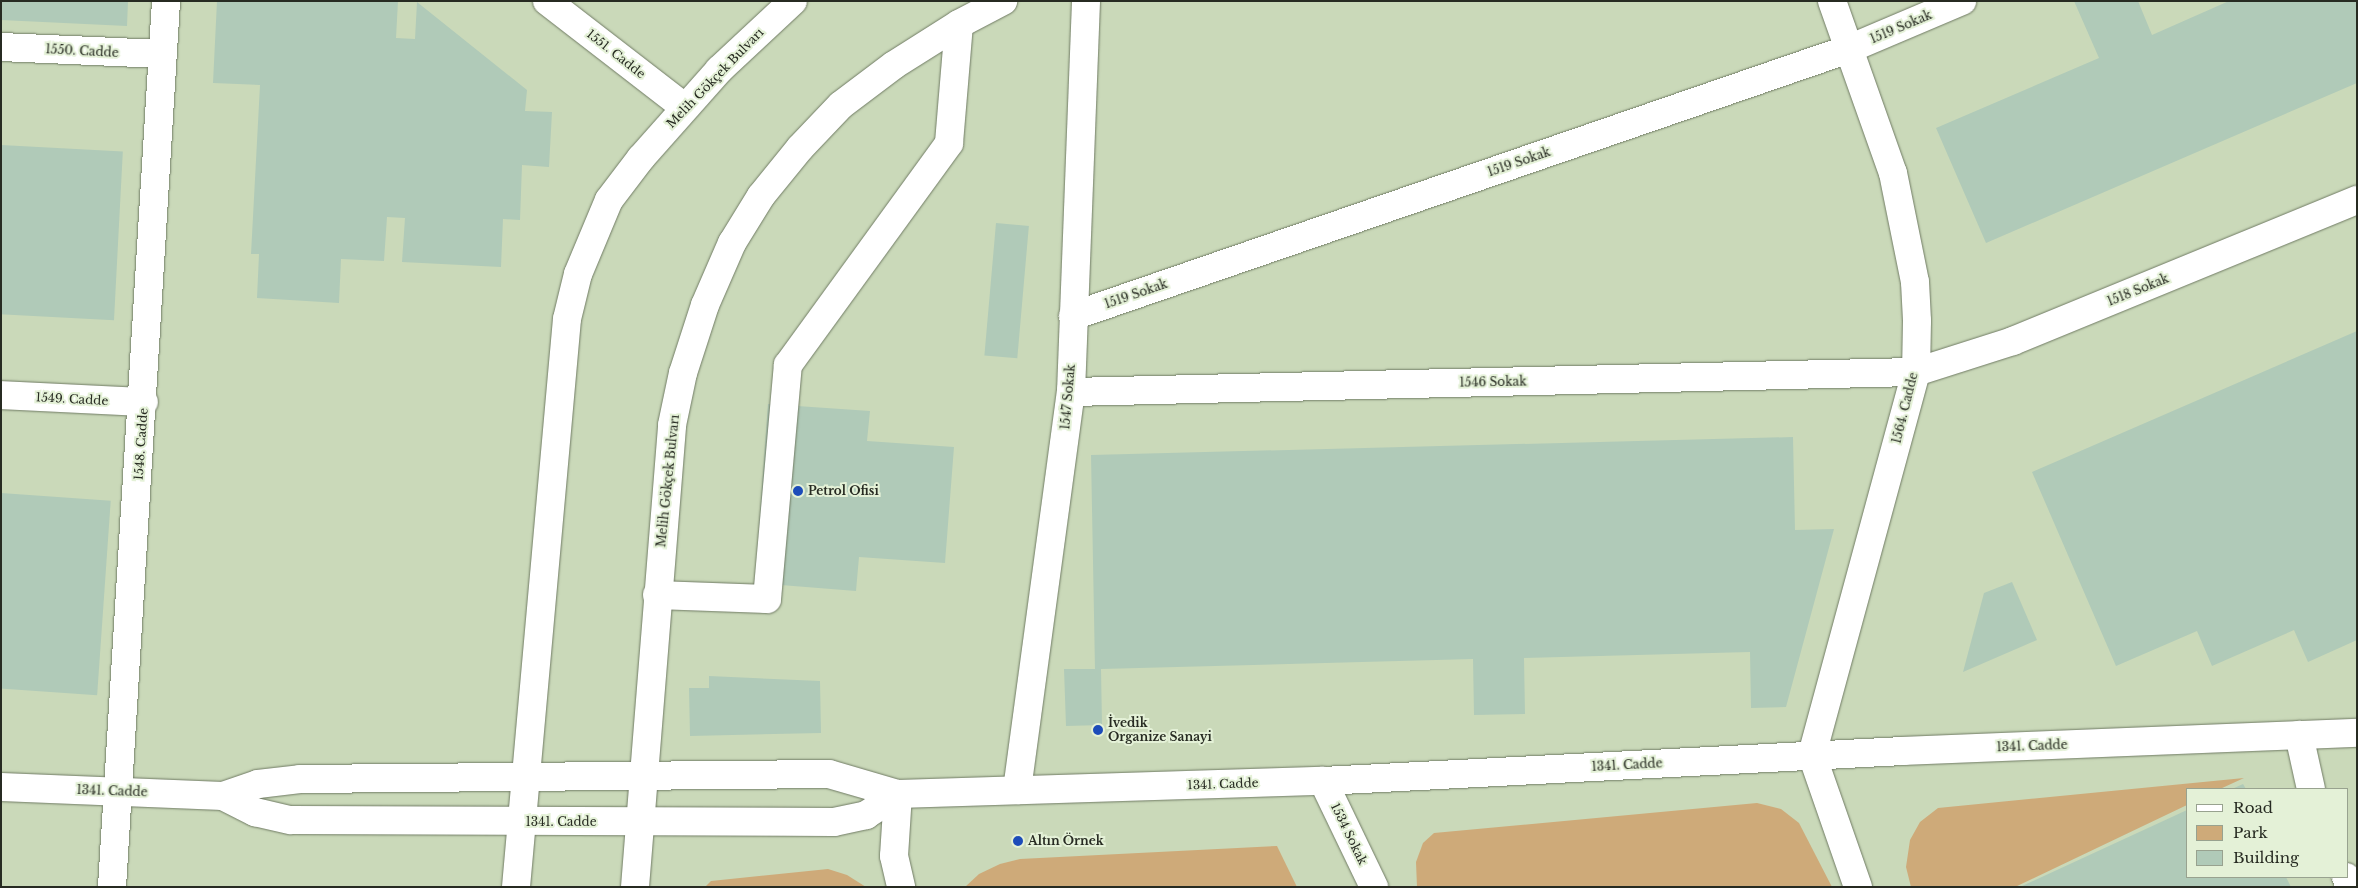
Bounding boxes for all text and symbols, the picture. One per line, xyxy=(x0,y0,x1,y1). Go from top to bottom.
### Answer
street label: 1519 Sokak xyxy=(1868,8,1934,46)
street label: Melih Gökçek Bulvarı xyxy=(663,25,767,131)
street label: 1551. Cadde xyxy=(584,27,648,81)
street label: 1550. Cadde xyxy=(45,42,119,60)
street label: 1519 Sokak xyxy=(1486,144,1552,180)
street label: 1518 Sokak xyxy=(2105,271,2171,309)
street label: 1519 Sokak xyxy=(1103,276,1169,312)
street label: 1547 Sokak xyxy=(1058,364,1078,430)
street label: 1564. Cadde xyxy=(1889,371,1921,445)
street label: 1546 Sokak xyxy=(1459,374,1527,390)
street label: 1549. Cadde xyxy=(35,390,109,408)
street label: 1548. Cadde xyxy=(131,407,151,481)
street label: Melih Gökçek Bulvarı xyxy=(654,414,682,548)
place label: Petrol Ofisi xyxy=(808,484,879,498)
marker: Petrol Ofisi xyxy=(792,485,804,497)
place label: İvedik Organize Sanayi xyxy=(1108,716,1212,744)
marker: İvedik Organize Sanayi xyxy=(1092,724,1104,736)
street label: 1341. Cadde xyxy=(1996,738,2068,754)
street label: 1341. Cadde xyxy=(1591,756,1663,774)
street label: 1341. Cadde xyxy=(1187,776,1259,792)
street label: 1341. Cadde xyxy=(76,783,148,799)
legend xyxy=(2186,788,2348,878)
text: Road xyxy=(2233,798,2273,817)
street label: 1534 Sokak xyxy=(1328,801,1370,867)
street label: 1341. Cadde xyxy=(525,815,597,829)
text: Park xyxy=(2233,823,2268,842)
place label: Altın Örnek xyxy=(1028,834,1104,848)
marker: Altın Örnek xyxy=(1012,835,1024,847)
text: Building xyxy=(2233,848,2299,867)

